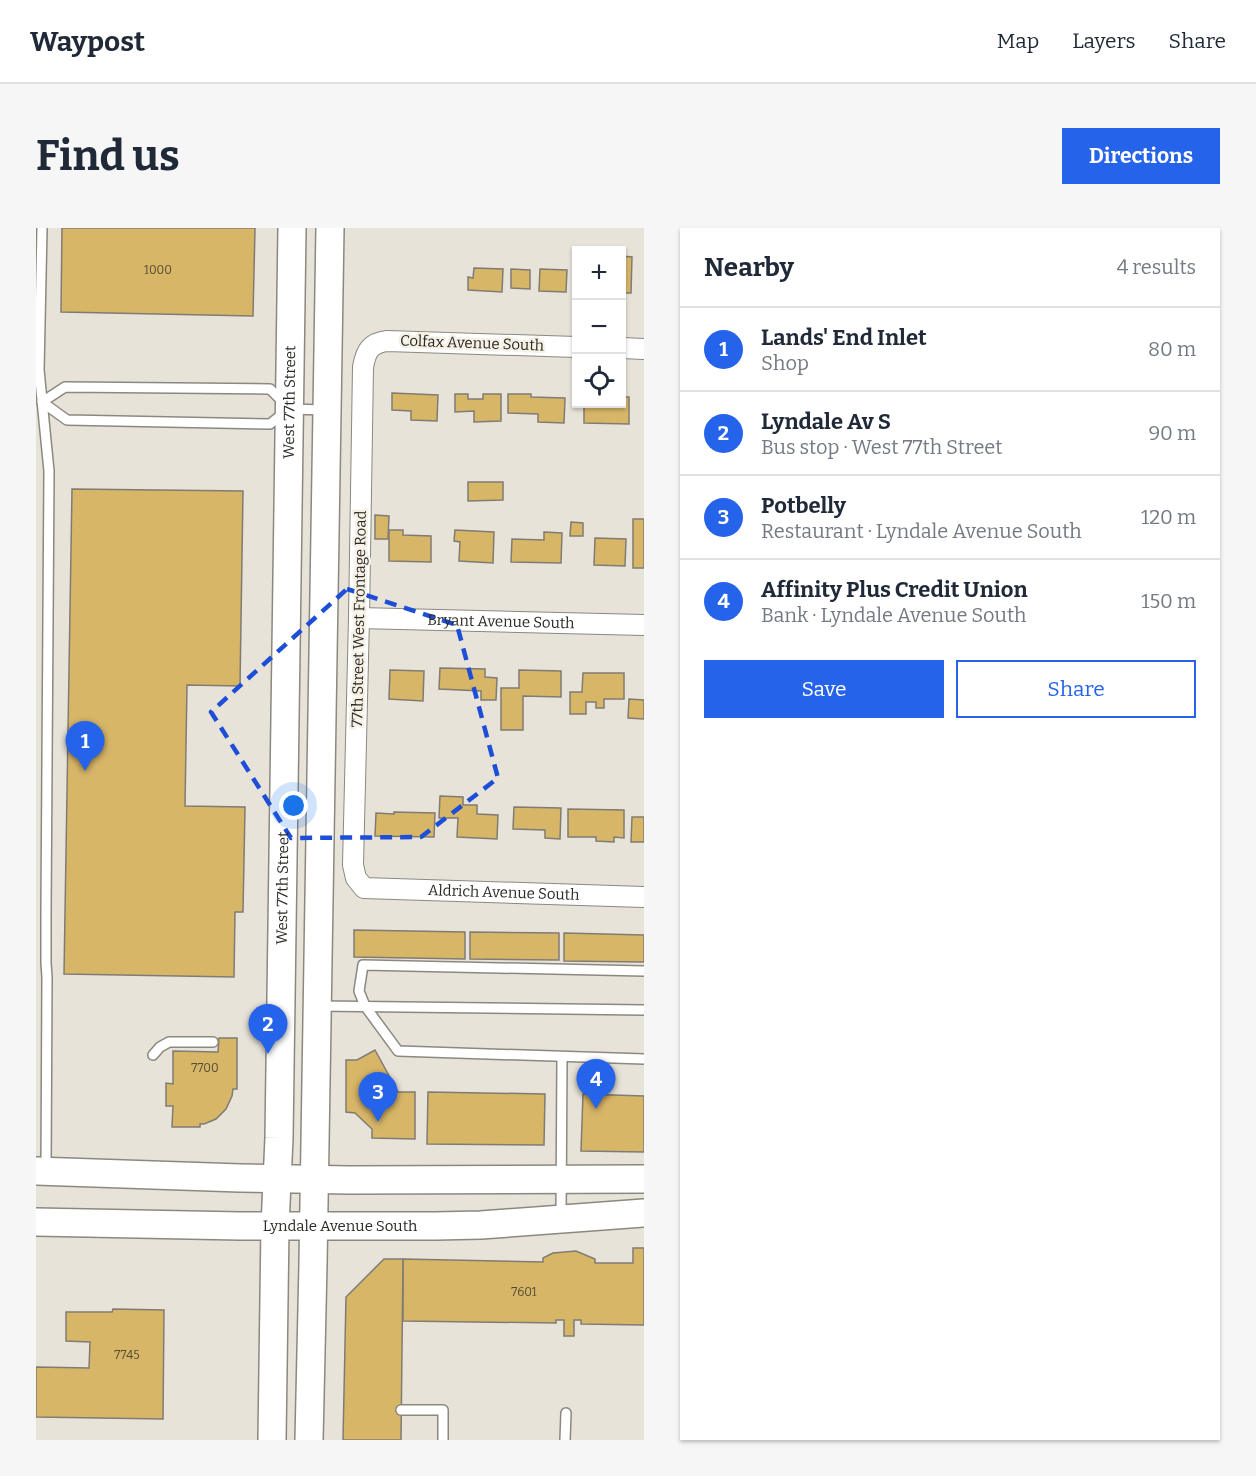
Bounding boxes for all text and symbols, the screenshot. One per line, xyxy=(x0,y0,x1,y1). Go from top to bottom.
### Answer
text: Waypost xyxy=(30,25,145,58)
text: Map xyxy=(997,28,1039,54)
text: Layers xyxy=(1072,28,1136,54)
text: Share xyxy=(1169,28,1226,54)
button: Directions xyxy=(1062,128,1220,184)
text: Find us xyxy=(36,131,180,181)
map controls xyxy=(572,246,626,408)
button: + xyxy=(572,246,626,300)
text: Nearby xyxy=(704,252,794,283)
text: 4 results xyxy=(1117,255,1196,279)
house number: 1000 xyxy=(144,263,172,277)
button: − xyxy=(572,300,626,354)
text: Lands' End Inlet xyxy=(761,324,927,351)
street label: Colfax Avenue South xyxy=(400,331,545,355)
text: 1 xyxy=(719,337,728,361)
text: 80 m xyxy=(1148,337,1196,361)
street label: West 77th Street xyxy=(280,345,299,459)
text: Shop xyxy=(761,351,809,375)
button: locate xyxy=(572,354,626,408)
text: Lyndale Av S xyxy=(761,408,891,435)
text: 2 xyxy=(718,421,729,445)
text: 90 m xyxy=(1148,421,1196,445)
text: Bus stop · West 77th Street xyxy=(761,435,1003,459)
text: Potbelly xyxy=(761,492,846,519)
text: 3 xyxy=(718,505,729,529)
text: 120 m xyxy=(1141,505,1196,529)
street label: 77th Street West Frontage Road xyxy=(348,510,370,728)
text: Restaurant · Lyndale Avenue South xyxy=(761,519,1082,543)
text: Affinity Plus Credit Union xyxy=(761,576,1028,603)
text: 4 xyxy=(717,589,730,613)
text: 150 m xyxy=(1141,589,1196,613)
text: Bank · Lyndale Avenue South xyxy=(761,603,1026,627)
street label: Bryant Avenue South xyxy=(427,611,575,632)
button: Save xyxy=(704,660,944,718)
button: Share xyxy=(956,660,1196,718)
pin: 1 xyxy=(65,722,104,771)
your location xyxy=(279,791,308,820)
street label: West 77th Street xyxy=(273,831,292,945)
street label: Aldrich Avenue South xyxy=(428,881,580,904)
pin: 2 xyxy=(248,1004,288,1054)
pin: 4 xyxy=(576,1060,616,1109)
house number: 7700 xyxy=(191,1061,219,1075)
pin: 3 xyxy=(358,1072,398,1122)
street label: Lyndale Avenue South xyxy=(263,1217,418,1235)
house number: 7601 xyxy=(511,1285,537,1299)
house number: 7745 xyxy=(114,1348,140,1362)

